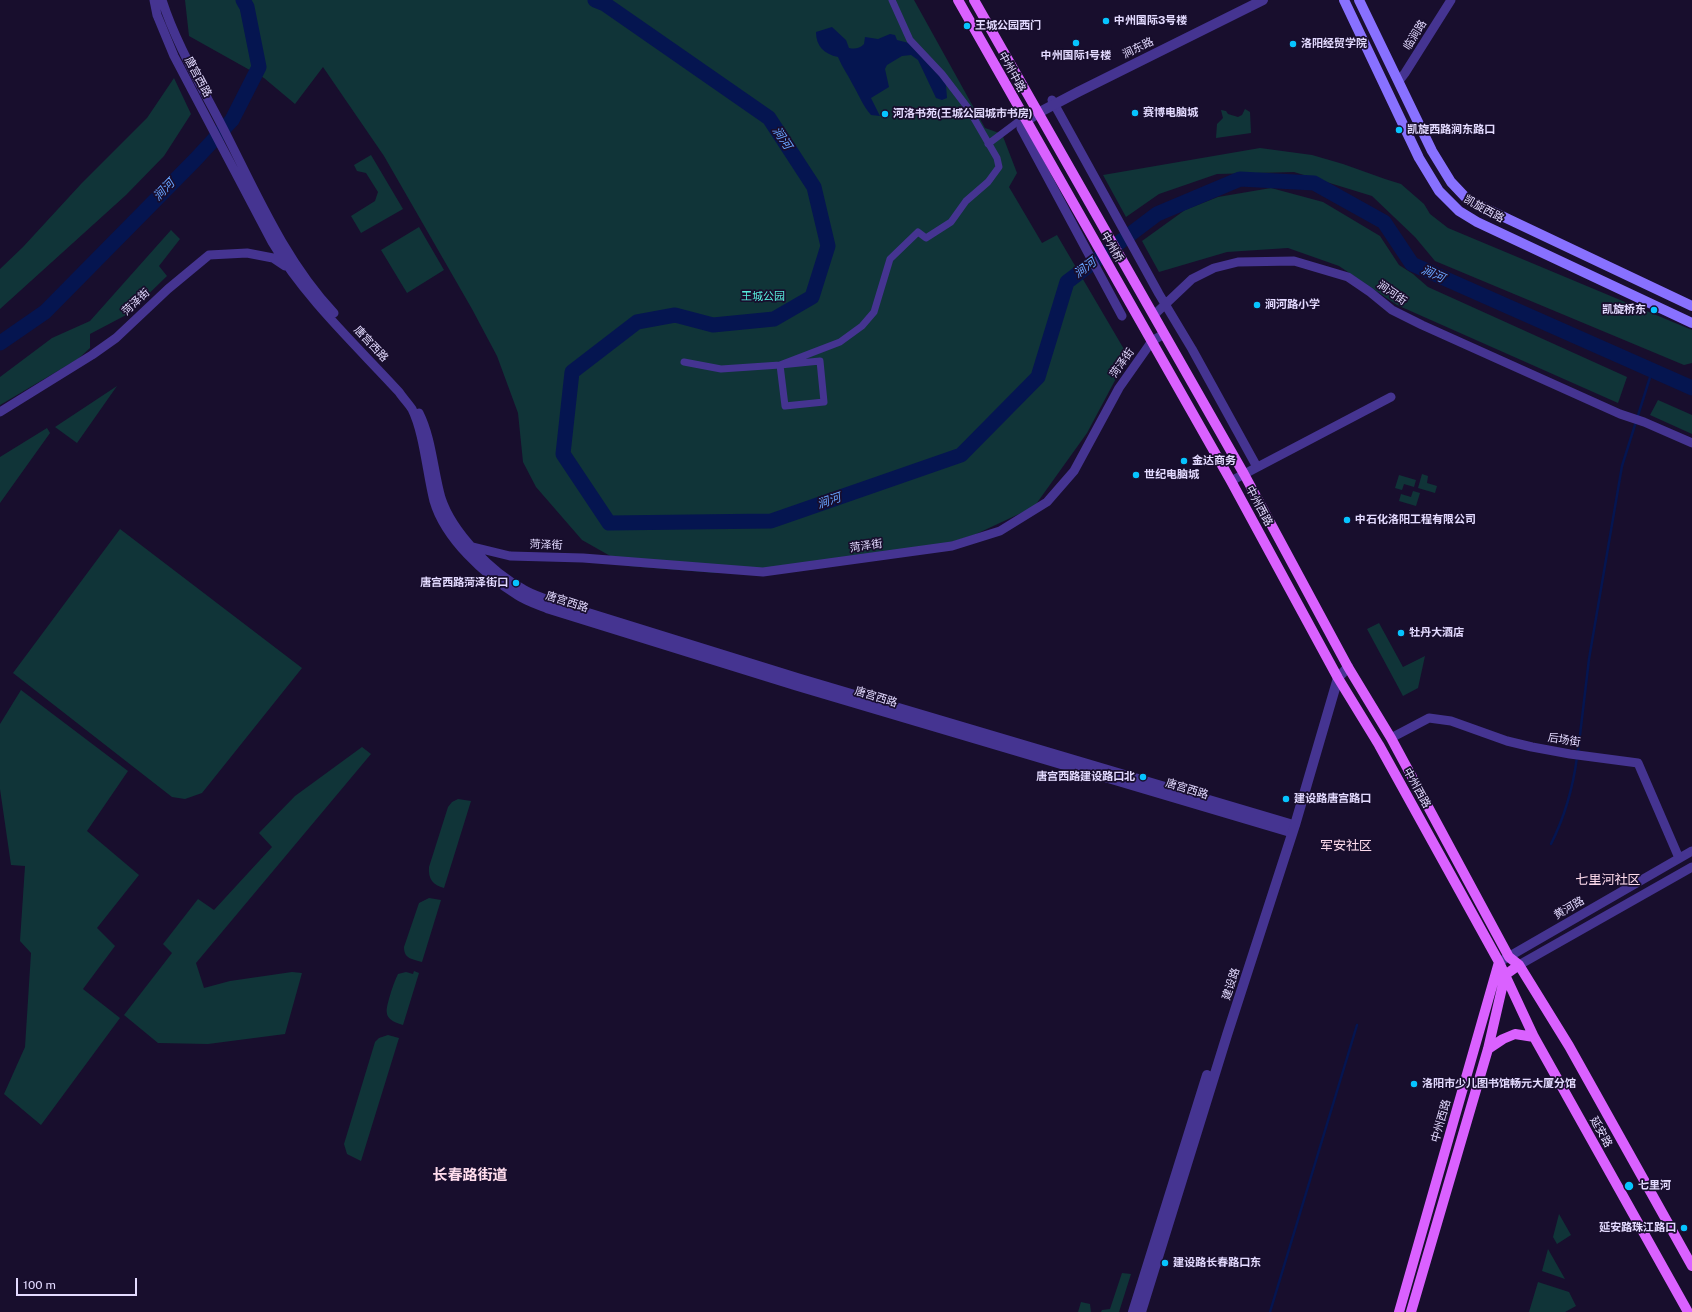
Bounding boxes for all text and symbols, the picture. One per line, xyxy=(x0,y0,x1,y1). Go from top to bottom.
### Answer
place label: 中州国际3号楼 xyxy=(1114,14,1187,28)
marker: 中州国际3号楼 xyxy=(1101,16,1111,26)
street label: 临涧路 xyxy=(1401,18,1429,52)
place label: 王城公园西门 xyxy=(975,19,1041,33)
marker: 王城公园西门 xyxy=(962,21,972,31)
street label: 涧东路 xyxy=(1120,35,1156,61)
place label: 洛阳经贸学院 xyxy=(1301,37,1367,51)
marker: 中州国际1号楼 xyxy=(1071,38,1081,48)
marker: 洛阳经贸学院 xyxy=(1288,39,1298,49)
place label: 中州国际1号楼 xyxy=(1041,49,1111,63)
street label: 中州中路 xyxy=(996,50,1028,94)
street label: 唐宫西路 xyxy=(182,54,214,100)
place label: 赛博电脑城 xyxy=(1143,106,1198,120)
place label: 河洛书苑(王城公园城市书房) xyxy=(893,107,1032,121)
marker: 赛博电脑城 xyxy=(1130,108,1140,118)
marker: 河洛书苑(王城公园城市书房) xyxy=(880,109,890,119)
place label: 凯旋西路涧东路口 xyxy=(1407,123,1495,137)
water label: 涧河 xyxy=(769,124,795,152)
marker: 凯旋西路涧东路口 xyxy=(1394,125,1404,135)
water label: 涧河 xyxy=(150,176,178,204)
street label: 凯旋西路 xyxy=(1462,193,1506,225)
street label: 中州桥 xyxy=(1098,229,1126,265)
water label: 涧河 xyxy=(1071,255,1099,281)
water label: 涧河 xyxy=(1419,263,1447,285)
street label: 涧河街 xyxy=(1375,278,1409,308)
street label: 菏泽街 xyxy=(119,286,153,318)
park label: 王城公园 xyxy=(741,290,785,304)
place label: 涧河路小学 xyxy=(1265,298,1320,312)
marker: 涧河路小学 xyxy=(1252,300,1262,310)
place label: 凯旋桥东 xyxy=(1602,303,1646,317)
marker: 凯旋桥东 xyxy=(1649,305,1659,315)
street label: 唐宫西路 xyxy=(351,323,391,365)
street label: 菏泽街 xyxy=(1107,346,1137,380)
place label: 金达商务 xyxy=(1192,454,1236,468)
marker: 金达商务 xyxy=(1179,456,1189,466)
place label: 世纪电脑城 xyxy=(1144,468,1199,482)
marker: 世纪电脑城 xyxy=(1131,470,1141,480)
street label: 中州西路 xyxy=(1243,483,1275,529)
water label: 涧河 xyxy=(815,490,843,512)
place label: 中石化洛阳工程有限公司 xyxy=(1355,513,1476,527)
marker: 中石化洛阳工程有限公司 xyxy=(1342,515,1352,525)
street label: 菏泽街 xyxy=(849,537,883,555)
street label: 菏泽街 xyxy=(529,538,563,552)
place label: 唐宫西路菏泽街口 xyxy=(420,576,508,590)
marker: 唐宫西路菏泽街口 xyxy=(511,578,521,588)
street label: 唐宫西路 xyxy=(544,589,590,615)
place label: 牡丹大酒店 xyxy=(1409,626,1464,640)
marker: 牡丹大酒店 xyxy=(1396,628,1406,638)
street label: 唐宫西路 xyxy=(853,684,899,710)
street label: 后场街 xyxy=(1547,731,1581,749)
street label: 中州西路 xyxy=(1401,766,1433,810)
place label: 唐宫西路建设路口北 xyxy=(1036,770,1135,784)
marker: 唐宫西路建设路口北 xyxy=(1138,772,1148,782)
street label: 唐宫西路 xyxy=(1164,776,1210,802)
place label: 建设路唐宫路口 xyxy=(1294,792,1371,806)
marker: 建设路唐宫路口 xyxy=(1281,794,1291,804)
district label: 军安社区 xyxy=(1320,838,1372,854)
district label: 七里河社区 xyxy=(1576,872,1640,888)
street label: 黄河路 xyxy=(1551,894,1587,922)
street label: 建设路 xyxy=(1220,966,1242,1002)
place label: 洛阳市少儿图书馆畅元大厦分馆 xyxy=(1422,1077,1576,1091)
marker: 洛阳市少儿图书馆畅元大厦分馆 xyxy=(1409,1079,1419,1089)
street label: 中州西路 xyxy=(1429,1098,1453,1144)
street label: 延安路 xyxy=(1587,1114,1615,1150)
district label: 长春路街道 xyxy=(433,1166,507,1184)
place label: 七里河 xyxy=(1638,1179,1671,1193)
marker: 七里河 xyxy=(1623,1180,1635,1192)
place label: 延安路珠江路口 xyxy=(1599,1221,1676,1235)
marker: 延安路珠江路口 xyxy=(1679,1223,1689,1233)
place label: 建设路长春路口东 xyxy=(1173,1256,1261,1270)
marker: 建设路长春路口东 xyxy=(1160,1258,1170,1268)
scale bar xyxy=(18,1270,139,1296)
text: 100 m xyxy=(23,1278,56,1292)

